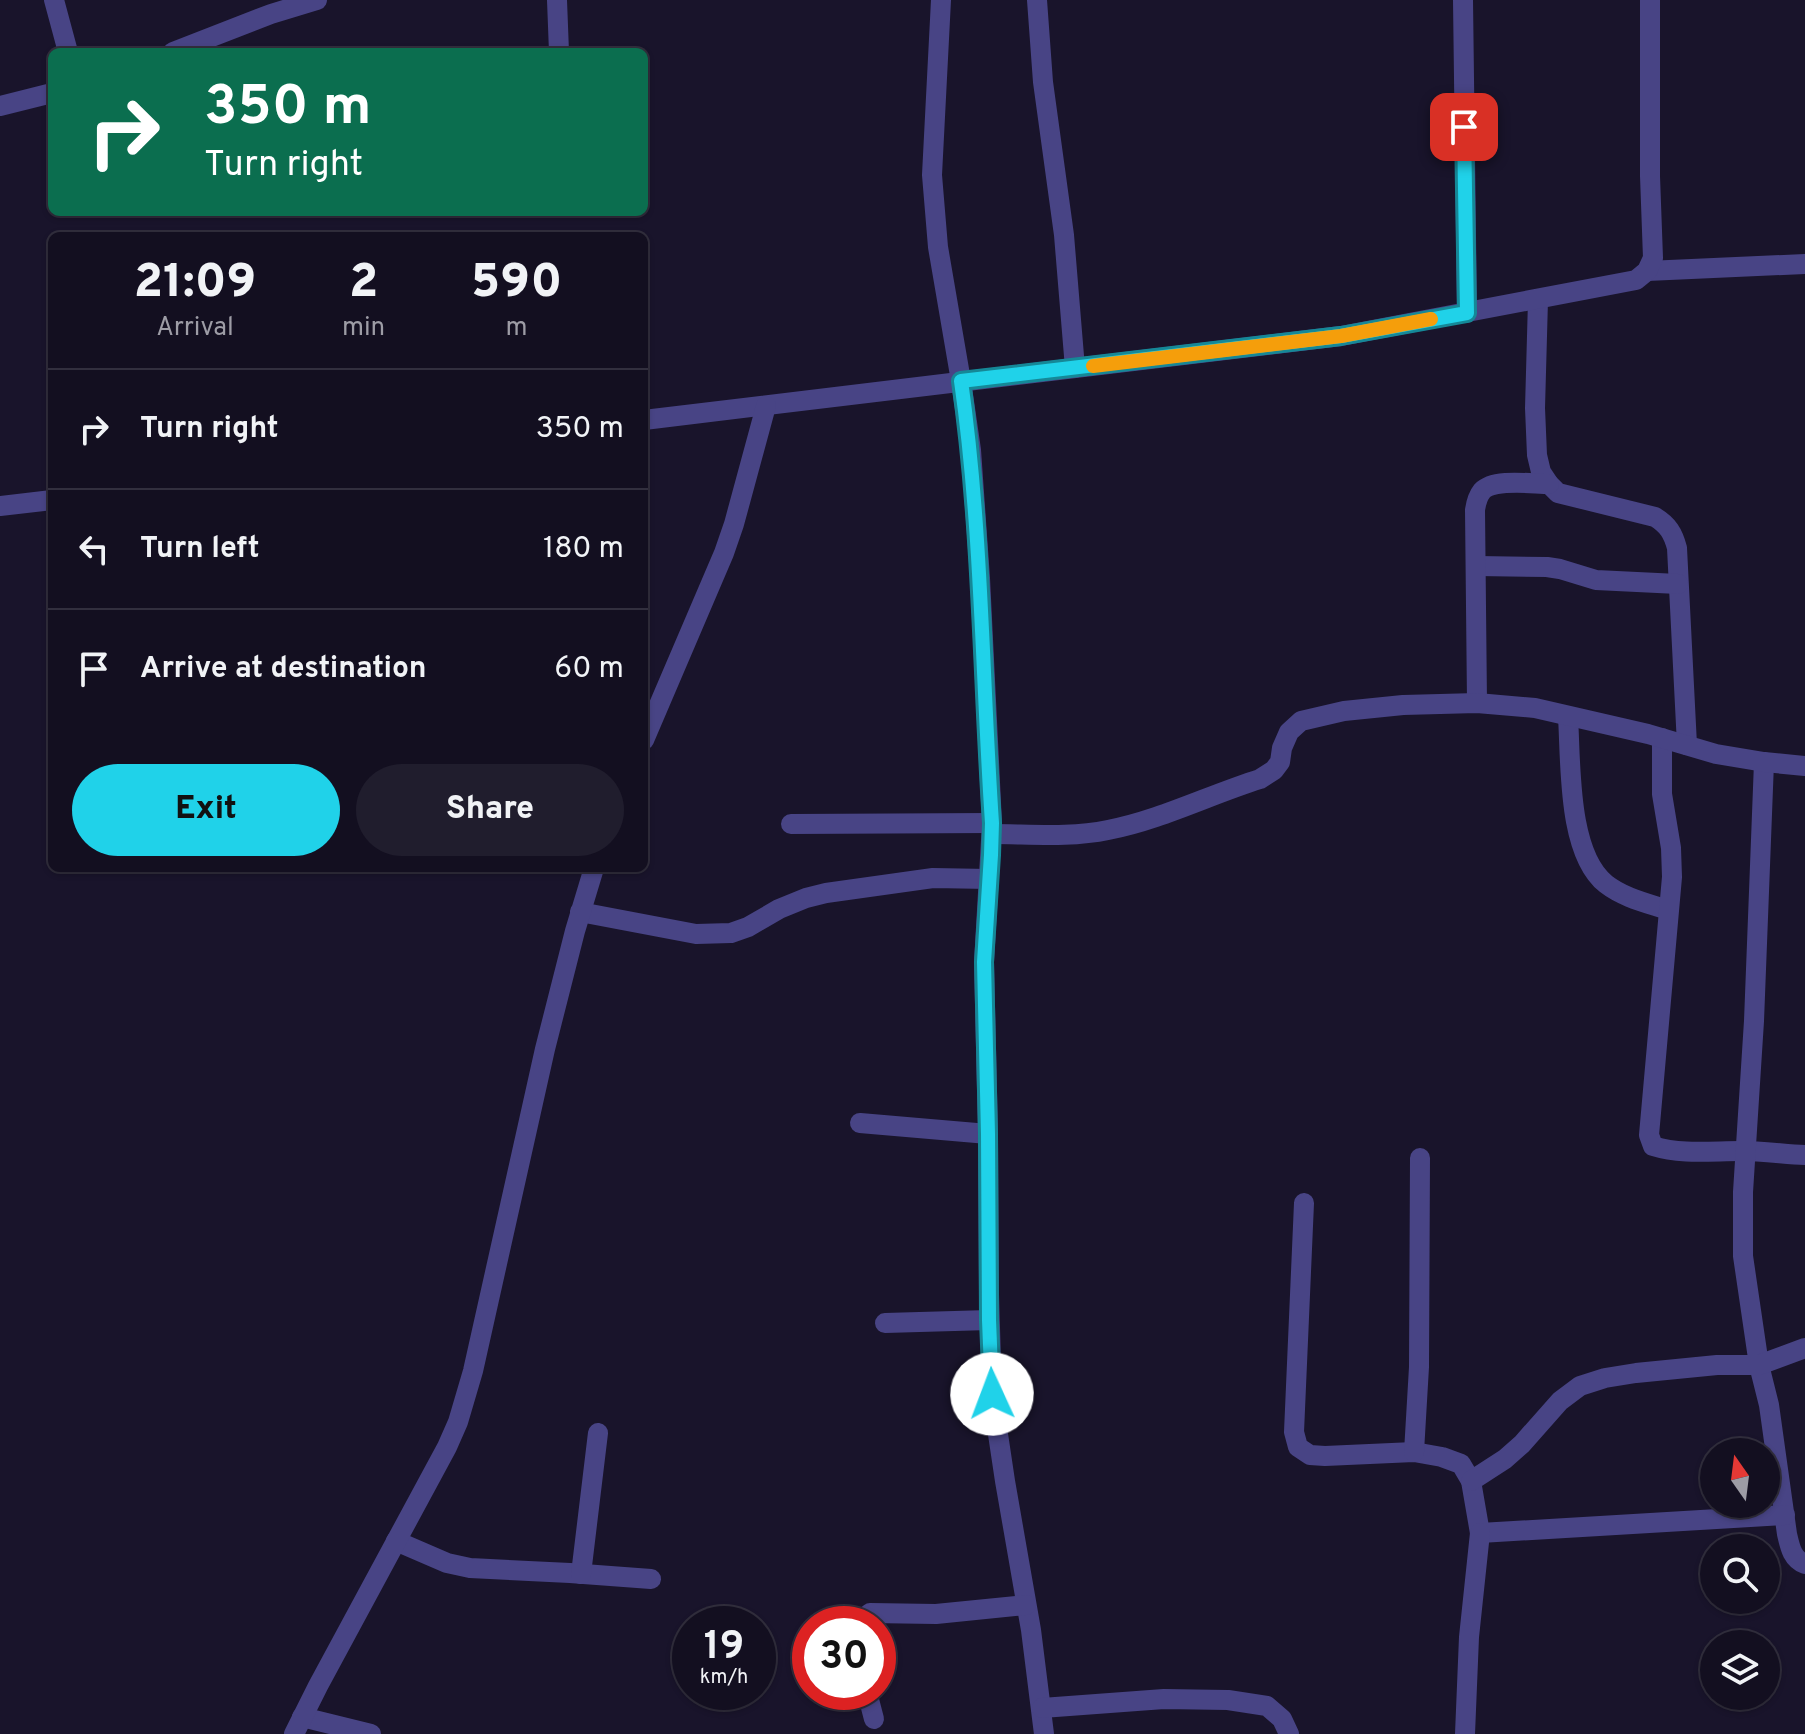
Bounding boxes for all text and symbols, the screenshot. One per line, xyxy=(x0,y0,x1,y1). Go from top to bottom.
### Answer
text: 350 m xyxy=(204,74,372,144)
icon: right xyxy=(72,80,176,184)
pin xyxy=(1430,93,1498,161)
icon: arrive xyxy=(1442,105,1486,149)
text: Turn right xyxy=(204,143,363,189)
text: 21:09 xyxy=(134,254,256,314)
text: 2 xyxy=(349,254,378,314)
text: 590 xyxy=(471,254,562,314)
text: Arrival xyxy=(156,312,234,345)
text: min xyxy=(342,312,385,345)
text: m xyxy=(506,312,528,345)
icon: right xyxy=(72,407,116,451)
text: Turn right xyxy=(140,411,278,448)
text: 350 m xyxy=(536,411,624,448)
icon: left xyxy=(72,527,116,571)
text: Turn left xyxy=(140,531,260,568)
text: 180 m xyxy=(543,531,624,568)
icon: arrive xyxy=(72,647,116,691)
text: Arrive at destination xyxy=(140,651,426,688)
text: 60 m xyxy=(554,651,624,688)
button: Exit xyxy=(72,764,340,856)
button: Share xyxy=(356,764,624,856)
position arrow xyxy=(950,1352,1034,1436)
north arrow xyxy=(1700,1438,1780,1518)
map controls xyxy=(1700,1438,1780,1710)
button: search xyxy=(1700,1534,1780,1614)
speed limit sign: 30 xyxy=(792,1606,896,1710)
text: 19 xyxy=(704,1623,744,1673)
button: layers xyxy=(1700,1630,1780,1710)
text: km/h xyxy=(700,1665,748,1691)

